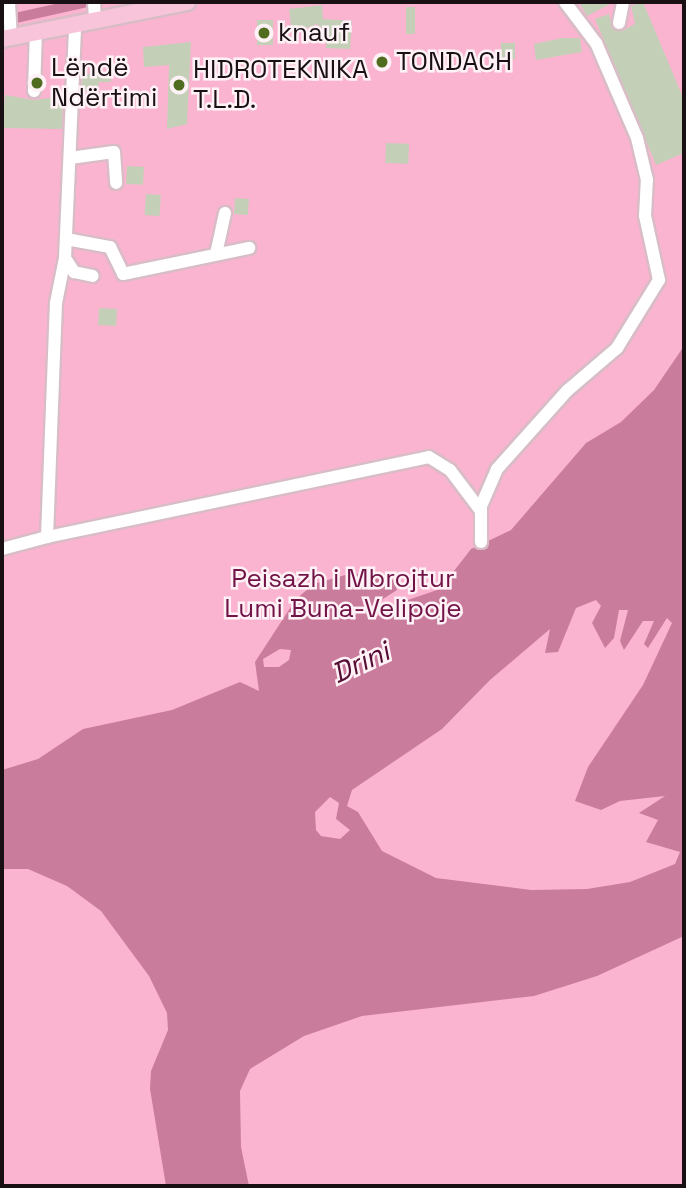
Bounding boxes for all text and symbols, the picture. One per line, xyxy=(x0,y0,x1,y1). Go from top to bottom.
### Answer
place label: knauf xyxy=(278,17,350,49)
marker: knauf xyxy=(256,25,272,41)
place label: TONDACH xyxy=(396,46,512,78)
place label: Lëndë Ndërtimi xyxy=(51,52,157,114)
place label: HIDROTEKNIKA T.L.D. xyxy=(193,54,368,116)
marker: TONDACH xyxy=(374,54,390,70)
marker: Lëndë Ndërtimi xyxy=(29,75,45,91)
marker: HIDROTEKNIKA T.L.D. xyxy=(171,77,187,93)
park label: Peisazh i Mbrojtur Lumi Buna-Velipoje xyxy=(224,563,462,624)
water label: Drini xyxy=(326,634,394,690)

